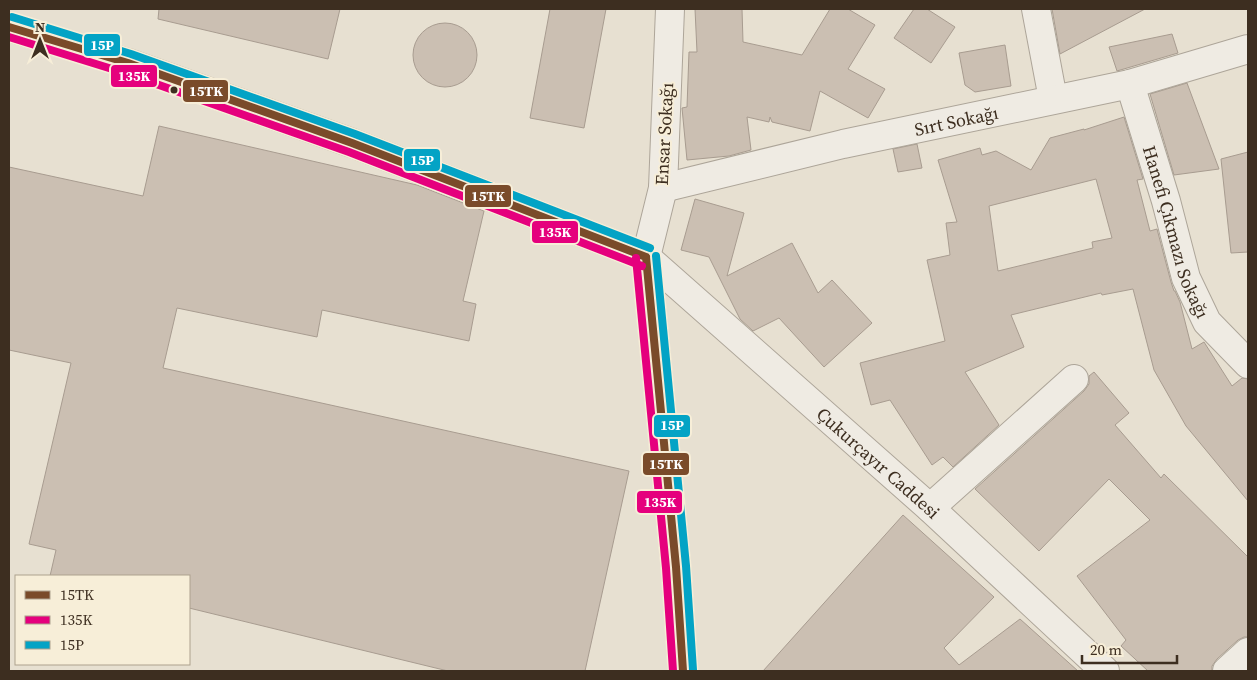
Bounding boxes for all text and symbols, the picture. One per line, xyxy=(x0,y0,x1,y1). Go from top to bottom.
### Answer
north arrow xyxy=(15,15,65,65)
text: N xyxy=(35,17,45,37)
line badge: 15P xyxy=(83,33,121,57)
text: 15P xyxy=(90,35,114,55)
line badge: 135K xyxy=(110,64,158,88)
text: 135K xyxy=(118,66,151,86)
line badge: 15TK xyxy=(182,79,229,103)
text: 15TK xyxy=(189,81,223,101)
street label: Ensar Sokağı xyxy=(649,82,679,186)
unlabelled marker xyxy=(169,85,179,95)
street label: Sırt Sokağı xyxy=(912,99,1000,141)
street label: Hanefi Çıkmazı Sokağı xyxy=(1137,142,1216,322)
line badge: 15P xyxy=(403,148,441,172)
text: 15P xyxy=(410,150,434,170)
line badge: 15TK xyxy=(464,184,512,208)
text: 15TK xyxy=(471,186,505,206)
line badge: 135K xyxy=(531,220,579,244)
text: 135K xyxy=(539,222,572,242)
street label: Çukurçayır Caddesi xyxy=(812,401,946,524)
line badge: 15P xyxy=(653,414,691,438)
text: 15P xyxy=(660,415,684,435)
line badge: 15TK xyxy=(642,452,690,476)
text: 15TK xyxy=(649,454,683,474)
line badge: 135K xyxy=(636,490,683,514)
text: 135K xyxy=(644,492,677,512)
legend xyxy=(15,575,190,665)
text: 15TK xyxy=(60,584,94,605)
text: 135K xyxy=(60,609,93,630)
scale bar xyxy=(1082,632,1177,664)
text: 15P xyxy=(60,634,84,655)
text: 20 m xyxy=(1090,639,1122,660)

